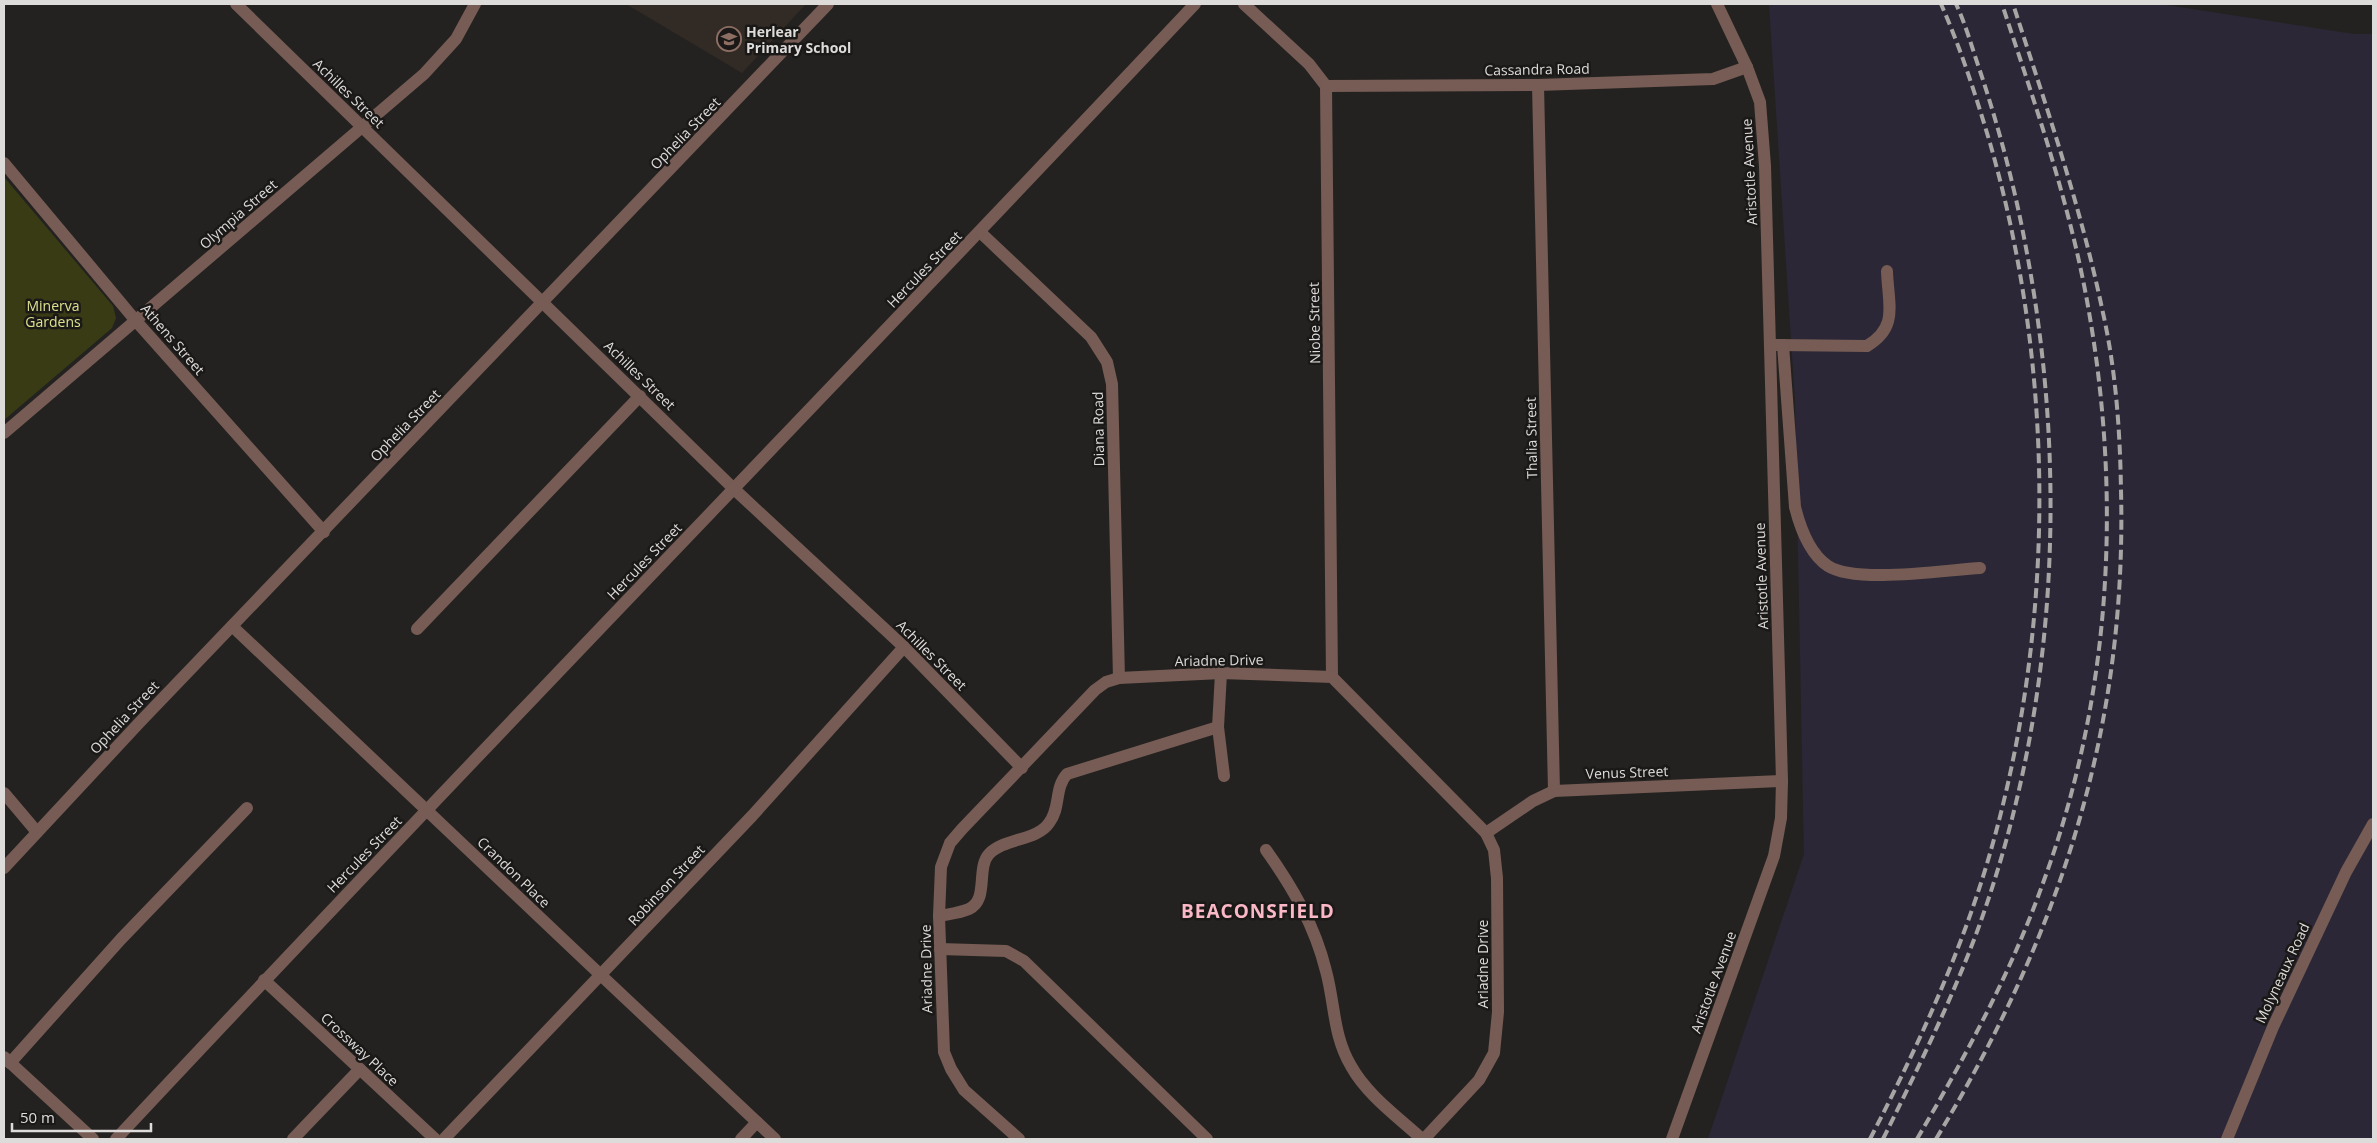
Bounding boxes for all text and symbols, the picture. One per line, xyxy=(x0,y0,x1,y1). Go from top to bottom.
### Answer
place label: Herlear Primary School xyxy=(746,22,851,57)
school or university icon: Herlear Primary School xyxy=(716,26,742,52)
street label: Achilles Street xyxy=(309,54,389,132)
street label: Cassandra Road xyxy=(1484,59,1590,79)
street label: Ophelia Street xyxy=(646,93,724,173)
street label: Aristotle Avenue xyxy=(1737,118,1761,226)
street label: Olympia Street xyxy=(195,175,281,253)
street label: Hercules Street xyxy=(882,226,966,312)
street label: Niobe Street xyxy=(1304,282,1324,364)
park label: Minerva Gardens xyxy=(25,296,81,331)
street label: Athens Street xyxy=(137,299,209,379)
street label: Achilles Street xyxy=(600,336,680,414)
street label: Ophelia Street xyxy=(366,385,444,465)
street label: Diana Road xyxy=(1088,391,1108,467)
street label: Thalia Street xyxy=(1521,397,1541,479)
street label: Hercules Street xyxy=(602,518,686,604)
street label: Aristotle Avenue xyxy=(1750,522,1772,630)
street label: Achilles Street xyxy=(893,616,971,694)
street label: Ariadne Drive xyxy=(1174,650,1264,670)
street label: Ophelia Street xyxy=(85,676,163,758)
street label: Venus Street xyxy=(1585,761,1669,783)
street label: Hercules Street xyxy=(322,811,406,897)
street label: Crandon Place xyxy=(473,832,555,912)
street label: Robinson Street xyxy=(624,840,708,930)
district label: BEACONSFIELD xyxy=(1181,898,1335,924)
street label: Ariadne Drive xyxy=(1473,919,1492,1008)
street label: Molyneaux Road xyxy=(2250,920,2314,1026)
street label: Ariadne Drive xyxy=(916,924,936,1014)
street label: Aristotle Avenue xyxy=(1686,928,1740,1036)
street label: Crossway Place xyxy=(317,1008,403,1090)
scale bar xyxy=(12,1100,151,1132)
text: 50 m xyxy=(20,1107,55,1127)

